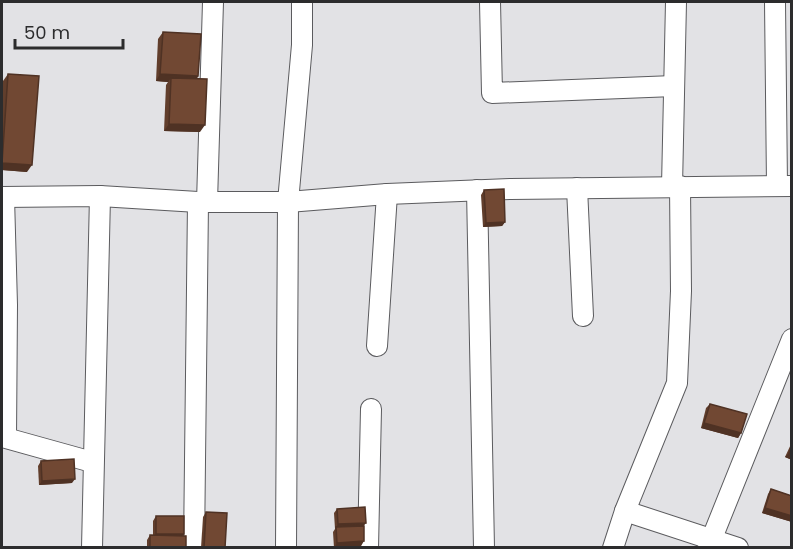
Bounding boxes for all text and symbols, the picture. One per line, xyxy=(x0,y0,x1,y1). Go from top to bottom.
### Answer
scale bar xyxy=(15,12,123,50)
text: 50 m xyxy=(24,20,70,45)

